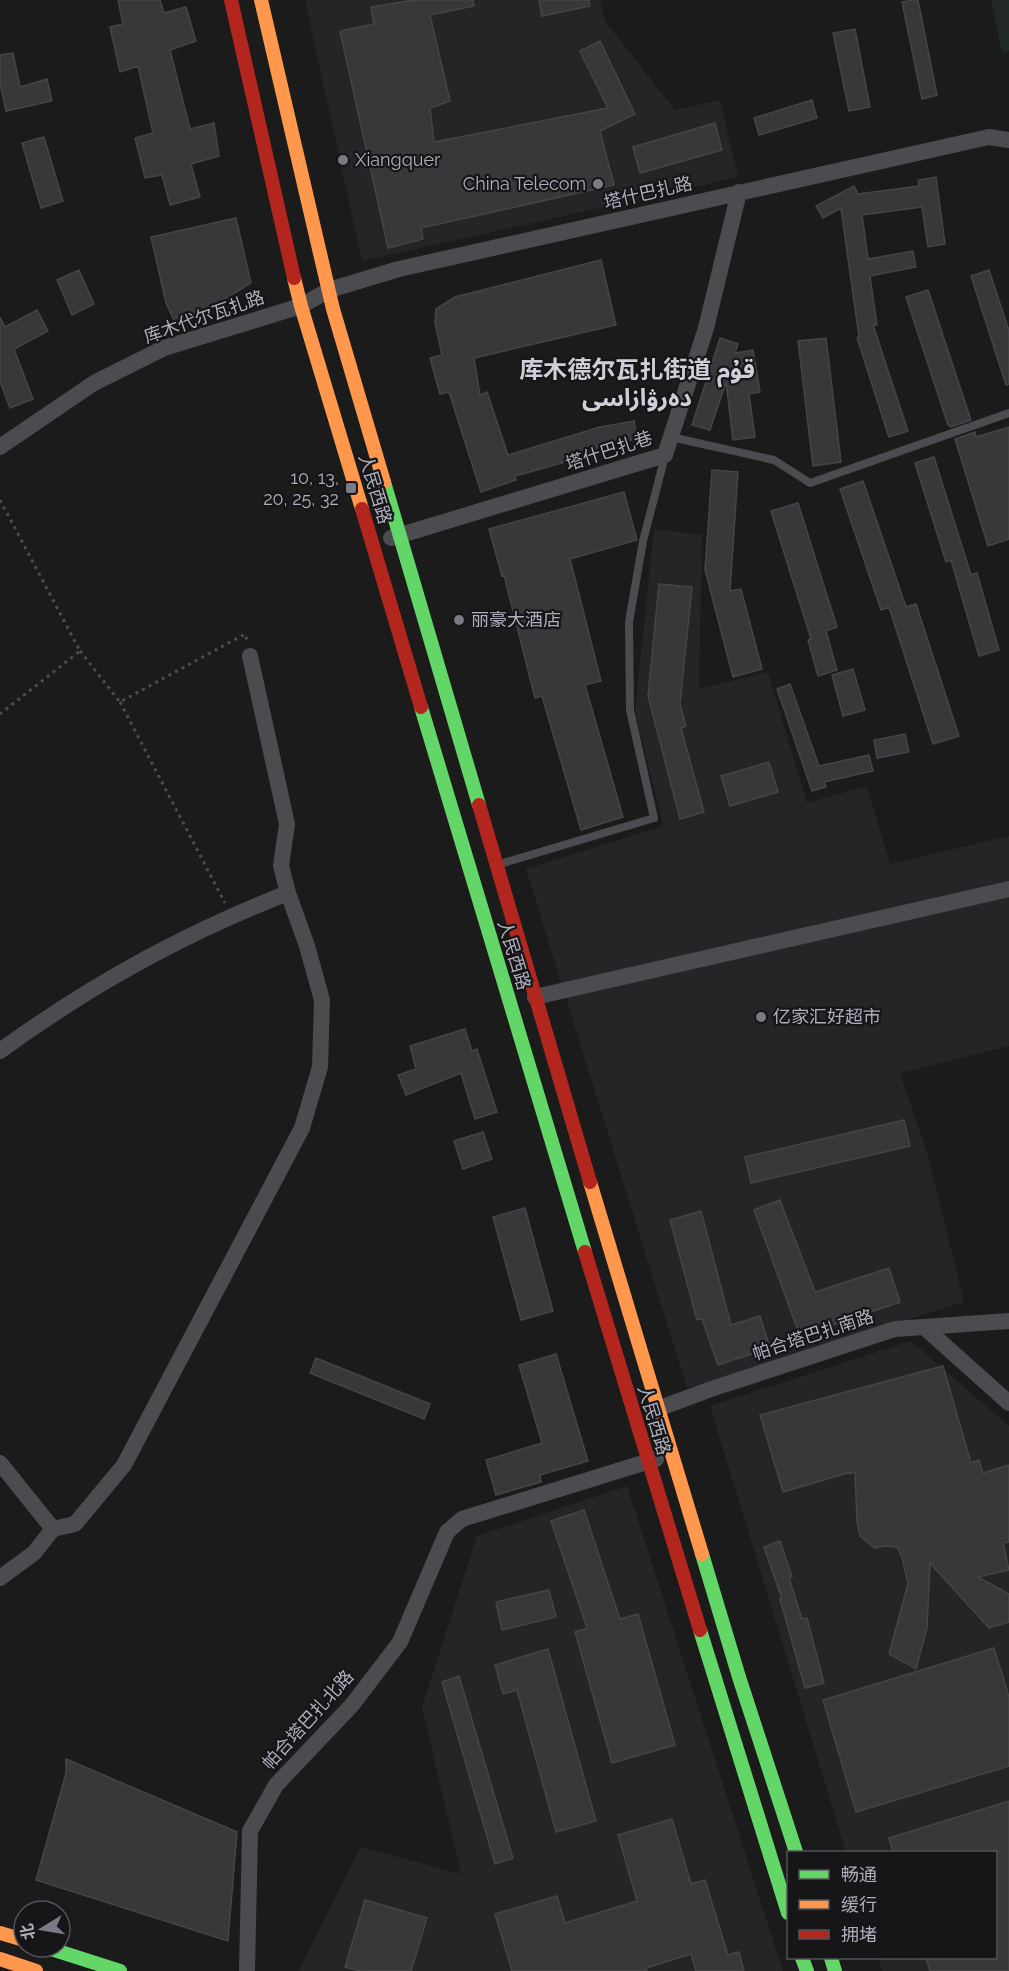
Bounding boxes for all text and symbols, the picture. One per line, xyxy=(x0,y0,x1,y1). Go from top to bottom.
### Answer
place label: Xiangquer xyxy=(355,149,441,170)
marker: Xiangquer xyxy=(336,153,350,167)
street label: 塔什巴扎路 xyxy=(602,172,694,213)
place label: China Telecom xyxy=(463,173,586,194)
marker: China Telecom xyxy=(591,177,605,191)
street label: 库木代尔瓦扎路 xyxy=(141,286,267,347)
district label: 库木德尔瓦扎街道 قۇم دەرۋازاسى xyxy=(519,355,755,412)
street label: 塔什巴扎巷 xyxy=(563,427,655,474)
street label: 人民西路 xyxy=(355,451,396,526)
place label: 10, 13, 20, 25, 32 xyxy=(263,467,339,509)
marker: 10, 13, 20, 25, 32 xyxy=(344,481,358,495)
place label: 丽豪大酒店 xyxy=(471,609,561,630)
marker: 丽豪大酒店 xyxy=(452,613,466,627)
street label: 人民西路 xyxy=(494,917,535,992)
place label: 亿家汇好超市 xyxy=(773,1006,881,1027)
marker: 亿家汇好超市 xyxy=(754,1010,768,1024)
street label: 帕合塔巴扎南路 xyxy=(750,1305,876,1364)
street label: 人民西路 xyxy=(634,1382,675,1457)
street label: 帕合塔巴扎北路 xyxy=(258,1666,358,1774)
legend xyxy=(787,1851,997,1959)
text: 畅通 xyxy=(841,1864,877,1885)
text: 缓行 xyxy=(841,1894,877,1915)
north arrow xyxy=(12,1899,72,1959)
text: 北 xyxy=(17,1922,39,1941)
text: 拥堵 xyxy=(841,1924,877,1945)

